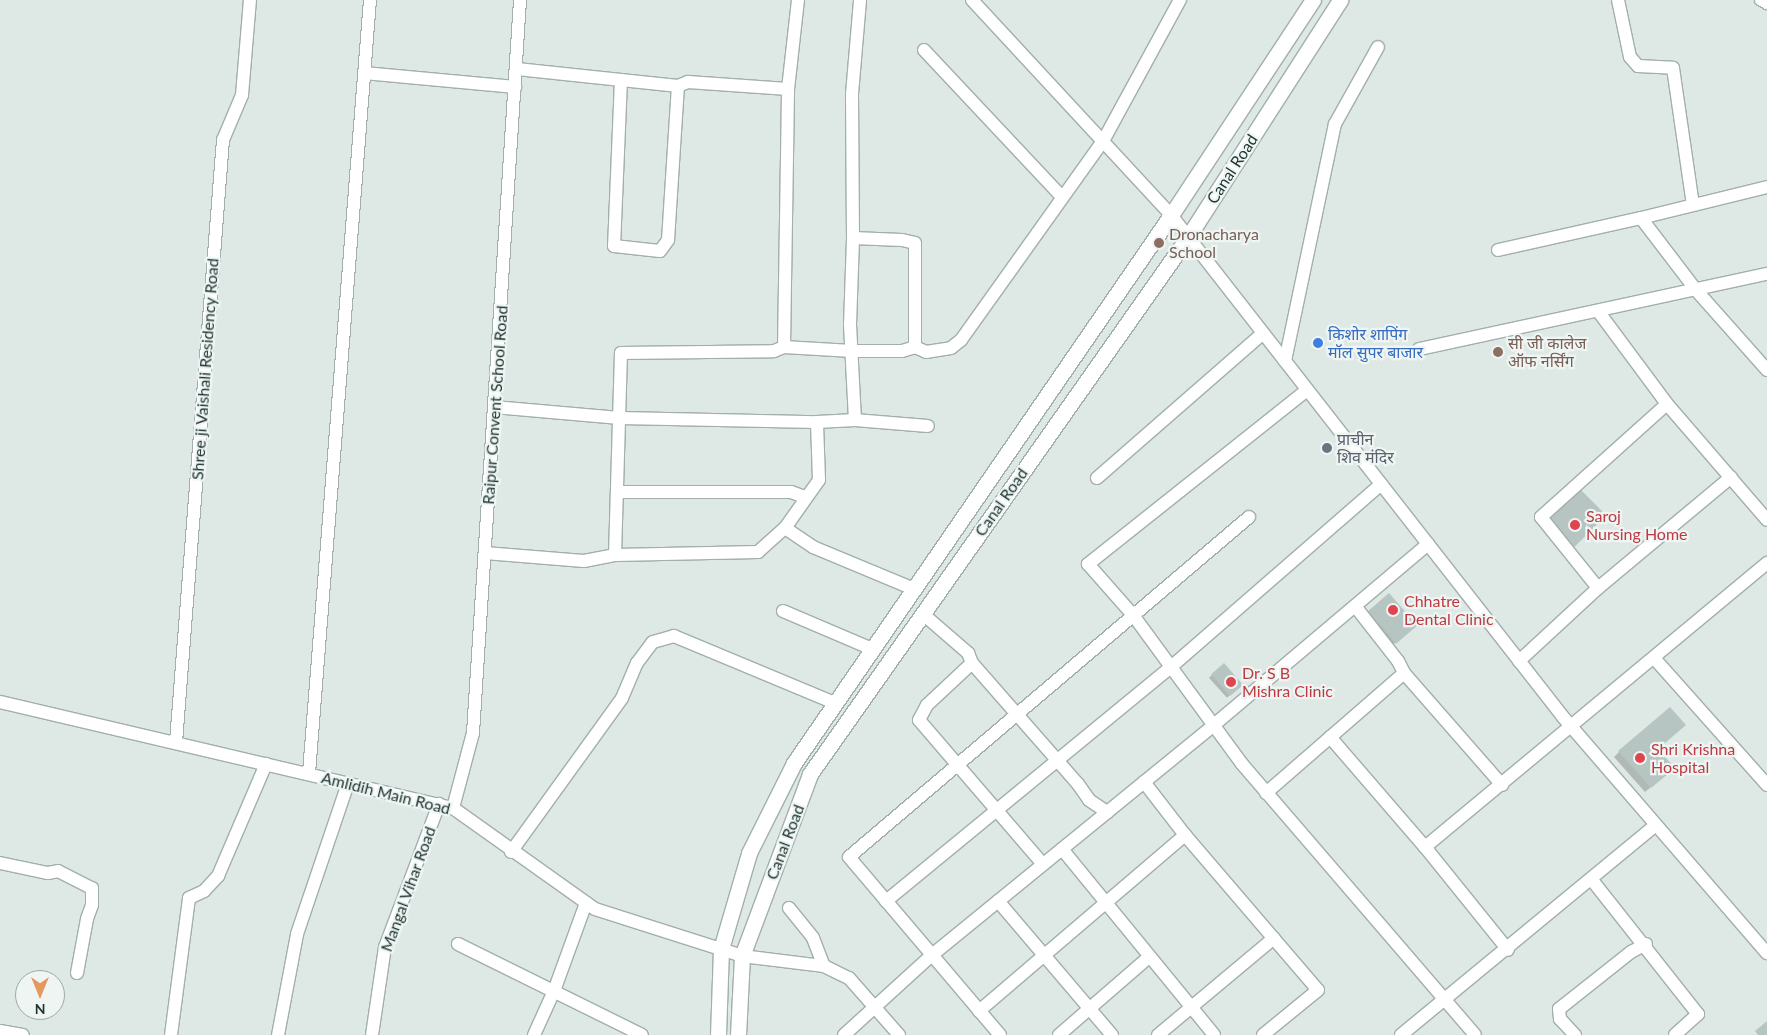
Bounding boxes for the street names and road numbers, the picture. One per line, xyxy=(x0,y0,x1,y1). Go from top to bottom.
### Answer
street label: Canal Road xyxy=(1202,131,1262,207)
street label: Shree ji Vaishali Residency Road xyxy=(188,257,222,481)
street label: Raipur Convent School Road xyxy=(478,305,512,505)
street label: Canal Road xyxy=(971,464,1031,540)
street label: Amlidih Main Road xyxy=(319,768,453,818)
street label: Canal Road xyxy=(762,802,808,882)
street label: Mangal Vihar Road xyxy=(376,823,440,955)

